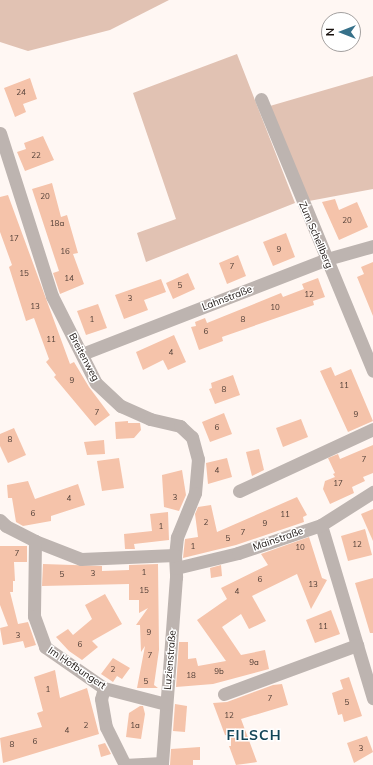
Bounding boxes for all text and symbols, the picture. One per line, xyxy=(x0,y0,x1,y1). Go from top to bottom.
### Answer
north arrow xyxy=(321,12,361,52)
text: N xyxy=(323,28,337,36)
house number: 24 xyxy=(16,88,26,98)
house number: 22 xyxy=(31,151,41,161)
house number: 20 xyxy=(40,192,50,202)
street label: Zum Schellberg xyxy=(297,200,335,270)
house number: 20 xyxy=(342,216,352,226)
house number: 18a xyxy=(50,219,64,229)
house number: 17 xyxy=(9,234,19,244)
house number: 9 xyxy=(277,245,281,255)
house number: 16 xyxy=(60,247,70,257)
house number: 7 xyxy=(230,262,234,272)
house number: 15 xyxy=(19,269,29,279)
house number: 14 xyxy=(64,274,74,284)
house number: 5 xyxy=(178,281,182,291)
street label: Lahnstraße xyxy=(200,283,254,313)
house number: 12 xyxy=(304,290,314,300)
house number: 3 xyxy=(128,294,132,304)
house number: 13 xyxy=(30,302,40,312)
house number: 10 xyxy=(270,303,280,313)
house number: 1 xyxy=(90,315,94,325)
house number: 8 xyxy=(241,315,245,325)
house number: 6 xyxy=(204,327,208,337)
street label: Breitenweg xyxy=(66,331,102,383)
house number: 11 xyxy=(46,335,56,345)
house number: 4 xyxy=(169,348,173,358)
house number: 9 xyxy=(70,376,74,386)
house number: 11 xyxy=(339,381,349,391)
house number: 8 xyxy=(222,385,226,395)
house number: 7 xyxy=(95,408,99,418)
house number: 9 xyxy=(354,410,358,420)
house number: 6 xyxy=(215,423,219,433)
house number: 8 xyxy=(8,435,12,445)
house number: 7 xyxy=(362,455,366,465)
house number: 4 xyxy=(215,466,219,476)
house number: 17 xyxy=(333,479,343,489)
house number: 3 xyxy=(173,493,177,503)
house number: 4 xyxy=(67,494,71,504)
house number: 6 xyxy=(31,509,35,519)
house number: 11 xyxy=(280,510,290,520)
house number: 2 xyxy=(204,518,208,528)
house number: 9 xyxy=(263,519,267,529)
house number: 1 xyxy=(159,522,163,532)
street label: Mainstraße xyxy=(251,525,305,553)
house number: 7 xyxy=(241,528,245,538)
house number: 5 xyxy=(226,534,230,544)
house number: 12 xyxy=(352,540,362,550)
house number: 1 xyxy=(191,542,195,552)
house number: 10 xyxy=(295,543,305,553)
house number: 7 xyxy=(15,549,19,559)
house number: 1 xyxy=(142,568,146,578)
house number: 3 xyxy=(91,569,95,579)
house number: 5 xyxy=(60,570,64,580)
house number: 6 xyxy=(258,575,262,585)
house number: 13 xyxy=(308,580,318,590)
house number: 15 xyxy=(139,586,149,596)
house number: 4 xyxy=(235,587,239,597)
house number: 11 xyxy=(318,622,328,632)
house number: 9 xyxy=(147,628,151,638)
street label: Luzienstraße xyxy=(161,630,179,690)
house number: 3 xyxy=(16,631,20,641)
house number: 6 xyxy=(78,640,82,650)
street label: Im Hofbungert xyxy=(46,644,108,692)
house number: 7 xyxy=(148,651,152,661)
house number: 9a xyxy=(249,658,259,668)
house number: 2 xyxy=(111,665,115,675)
house number: 9b xyxy=(214,667,224,677)
house number: 18 xyxy=(186,671,196,681)
house number: 5 xyxy=(144,677,148,687)
house number: 1 xyxy=(46,685,50,695)
house number: 7 xyxy=(268,694,272,704)
house number: 5 xyxy=(345,698,349,708)
house number: 12 xyxy=(224,711,234,721)
house number: 2 xyxy=(84,721,88,731)
house number: 1a xyxy=(130,721,140,731)
house number: 4 xyxy=(65,726,69,736)
district label: FILSCH xyxy=(226,727,282,743)
house number: 6 xyxy=(33,737,37,747)
house number: 8 xyxy=(10,740,14,750)
house number: 3 xyxy=(359,744,363,754)

